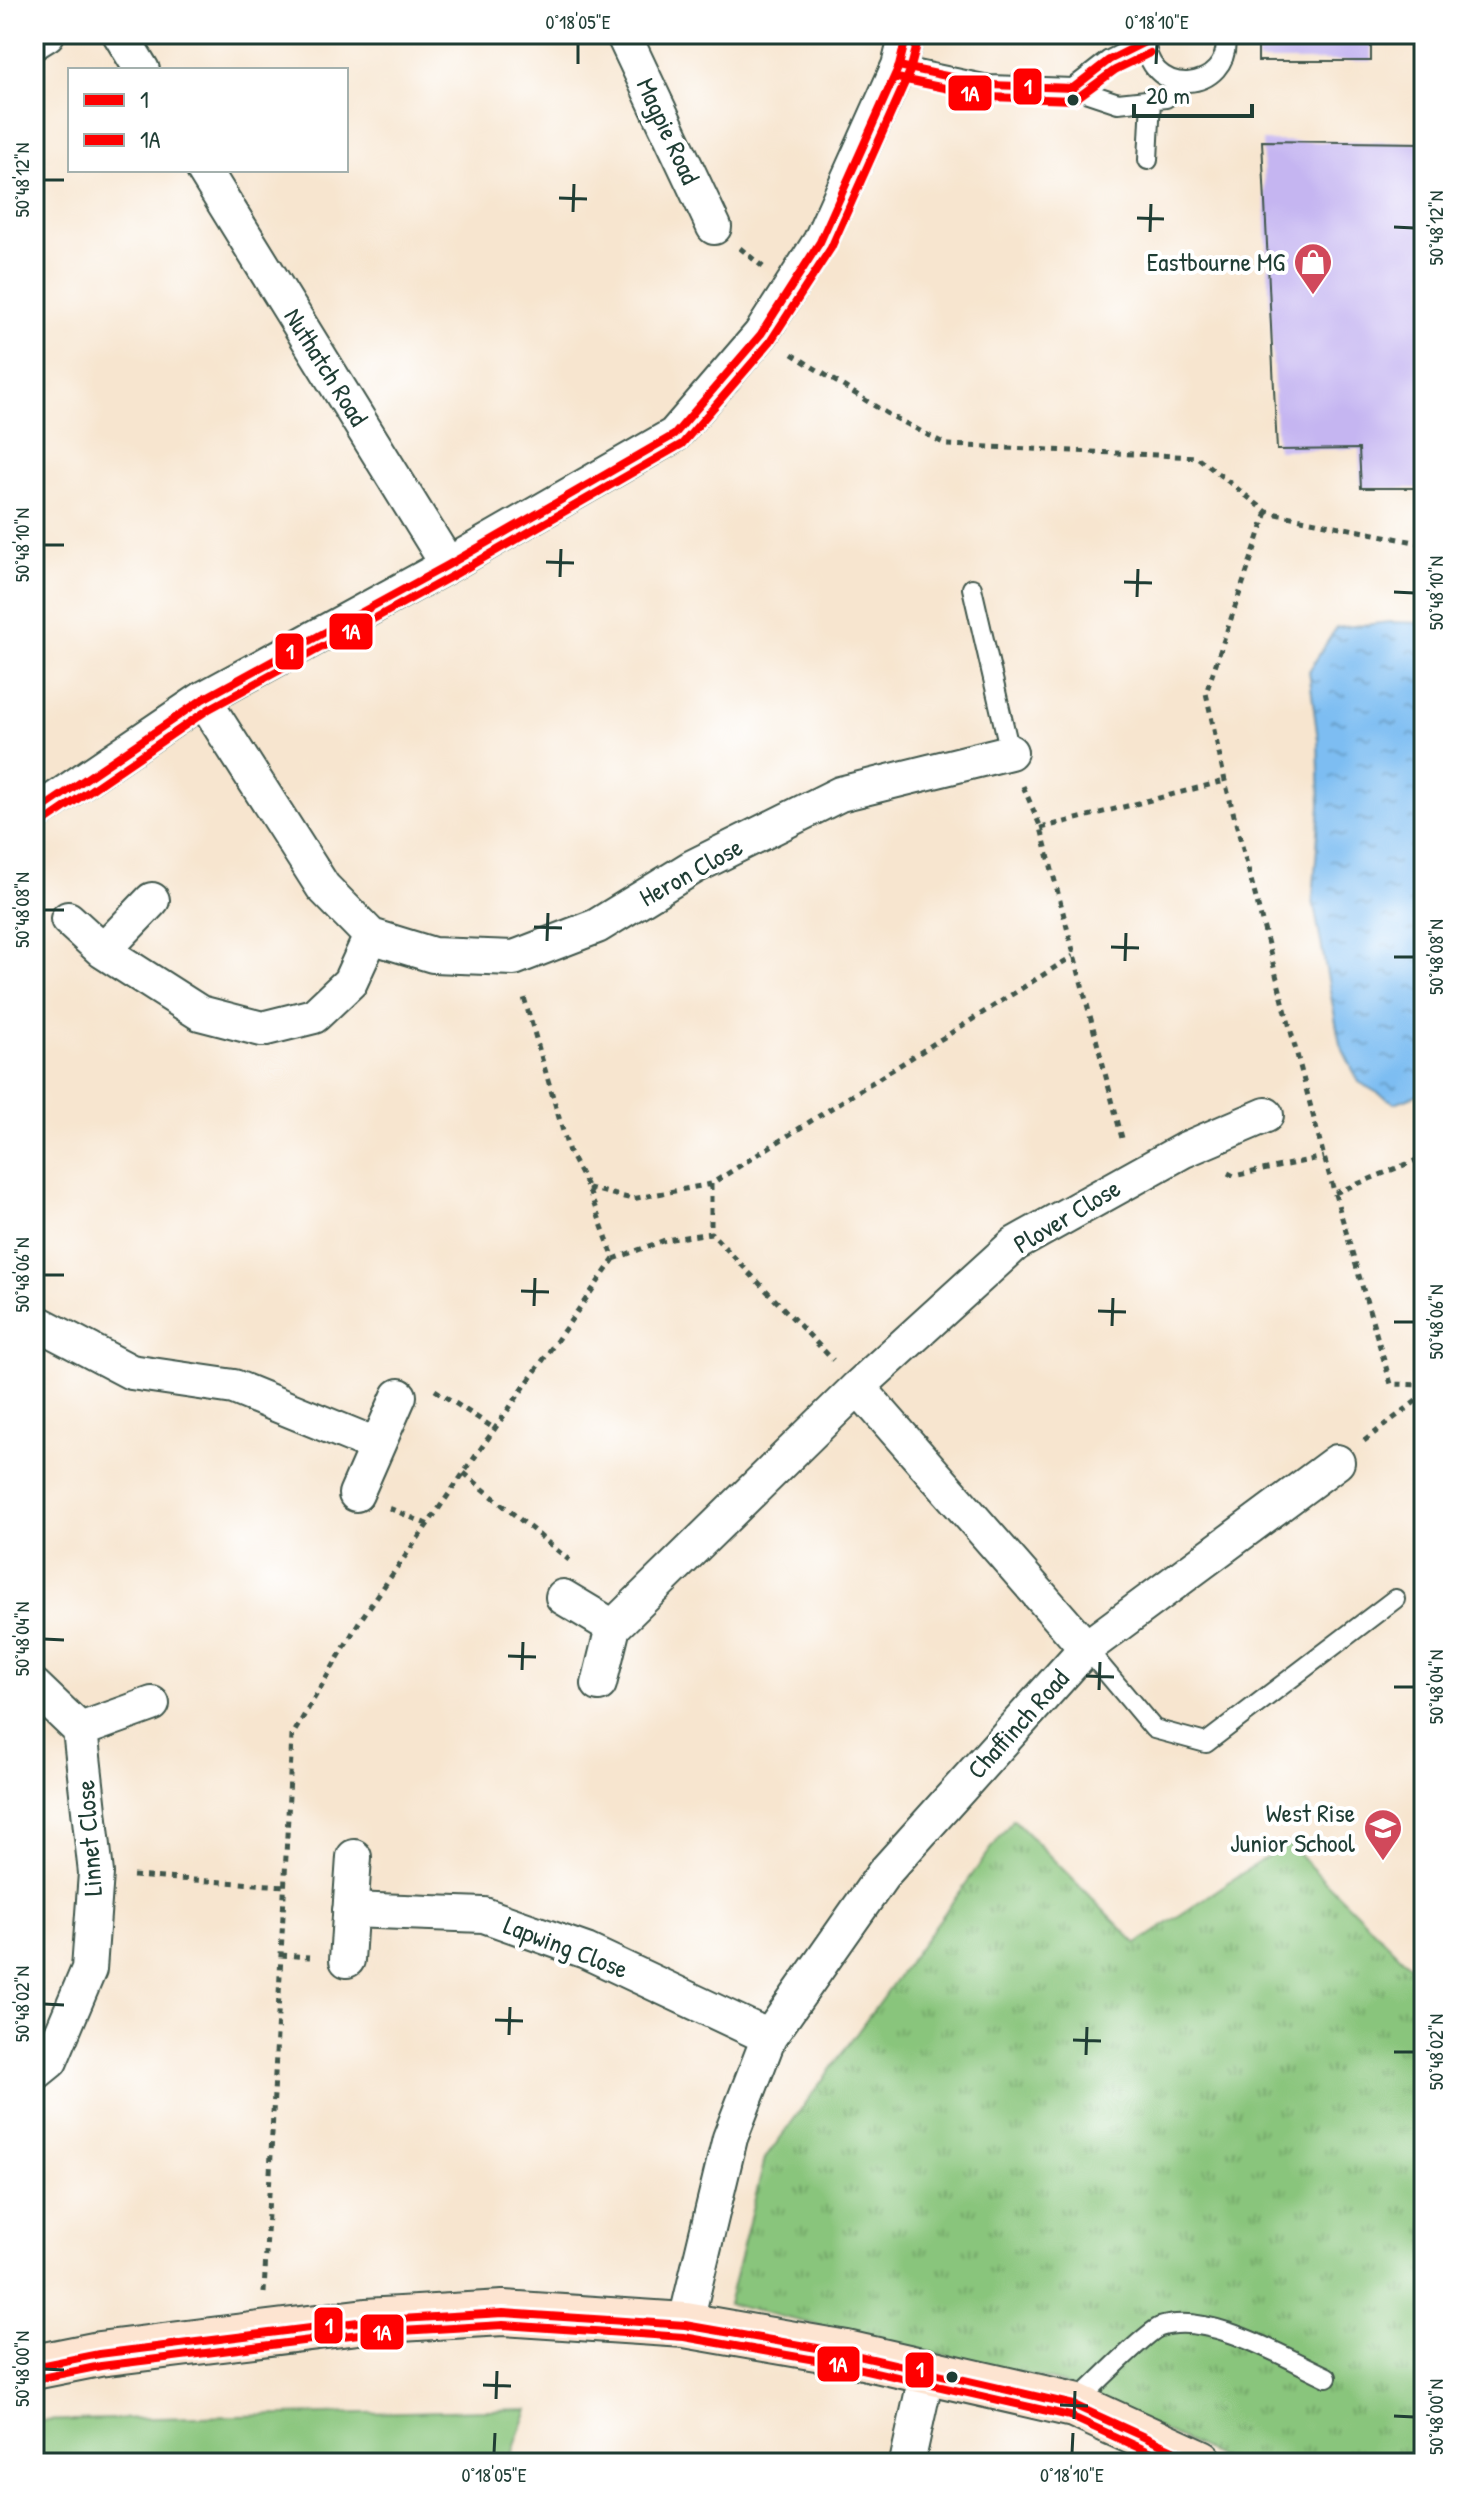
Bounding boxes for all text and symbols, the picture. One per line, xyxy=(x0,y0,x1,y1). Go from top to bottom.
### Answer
text: 0°18'05"E xyxy=(545,8,611,35)
text: 0°18'10"E xyxy=(1125,8,1189,35)
line badge: 1 xyxy=(1012,67,1043,106)
legend xyxy=(68,68,348,172)
scale bar xyxy=(1134,68,1252,118)
text: 1 xyxy=(1024,71,1032,101)
street label: Magpie Road xyxy=(629,72,708,189)
line badge: 1A xyxy=(947,74,993,112)
text: 1A xyxy=(961,78,980,108)
text: 20 m xyxy=(1146,79,1190,111)
text: 1 xyxy=(140,83,149,115)
unlabelled marker xyxy=(1065,92,1081,108)
text: 1A xyxy=(140,123,161,155)
text: 50°48'12"N xyxy=(8,143,35,217)
text: 50°48'12"N xyxy=(1422,191,1449,265)
shop icon: Eastbourne MG xyxy=(1292,241,1334,296)
place label: Eastbourne MG xyxy=(1147,244,1286,279)
street label: Nuthatch Road xyxy=(276,301,376,432)
text: 50°48'10"N xyxy=(8,508,35,582)
text: 50°48'10"N xyxy=(1422,556,1449,630)
line badge: 1A xyxy=(328,612,374,651)
text: 1A xyxy=(342,616,361,646)
line badge: 1 xyxy=(274,632,305,671)
text: 1 xyxy=(286,636,294,666)
street label: Heron Close xyxy=(633,829,749,914)
text: 50°48'08"N xyxy=(8,872,35,948)
text: 50°48'08"N xyxy=(1422,919,1449,995)
street label: Plover Close xyxy=(1007,1170,1127,1261)
text: 50°48'06"N xyxy=(8,1237,35,1313)
text: 50°48'06"N xyxy=(1422,1284,1449,1360)
text: 50°48'04"N xyxy=(8,1602,35,1676)
text: 50°48'04"N xyxy=(1422,1650,1449,1724)
street label: Chaffinch Road xyxy=(959,1661,1076,1786)
street label: Linnet Close xyxy=(67,1779,110,1897)
place label: West Rise Junior School xyxy=(1230,1795,1355,1860)
school or university icon: West Rise Junior School xyxy=(1362,1807,1404,1862)
street label: Lapwing Close xyxy=(499,1907,633,1986)
text: 50°48'02"N xyxy=(8,1966,35,2042)
text: 50°48'02"N xyxy=(1422,2014,1449,2090)
line badge: 1 xyxy=(313,2306,344,2345)
text: 1 xyxy=(325,2310,333,2340)
line badge: 1A xyxy=(359,2313,405,2351)
text: 1A xyxy=(373,2317,392,2347)
text: 50°48'00"N xyxy=(8,2331,35,2407)
line badge: 1A xyxy=(816,2345,861,2383)
text: 1A xyxy=(829,2349,848,2379)
line badge: 1 xyxy=(904,2351,935,2389)
text: 1 xyxy=(916,2354,924,2384)
unlabelled marker xyxy=(944,2369,960,2385)
text: 50°48'00"N xyxy=(1422,2379,1449,2455)
text: 0°18'05"E xyxy=(461,2461,527,2488)
text: 0°18'10"E xyxy=(1040,2461,1104,2488)

